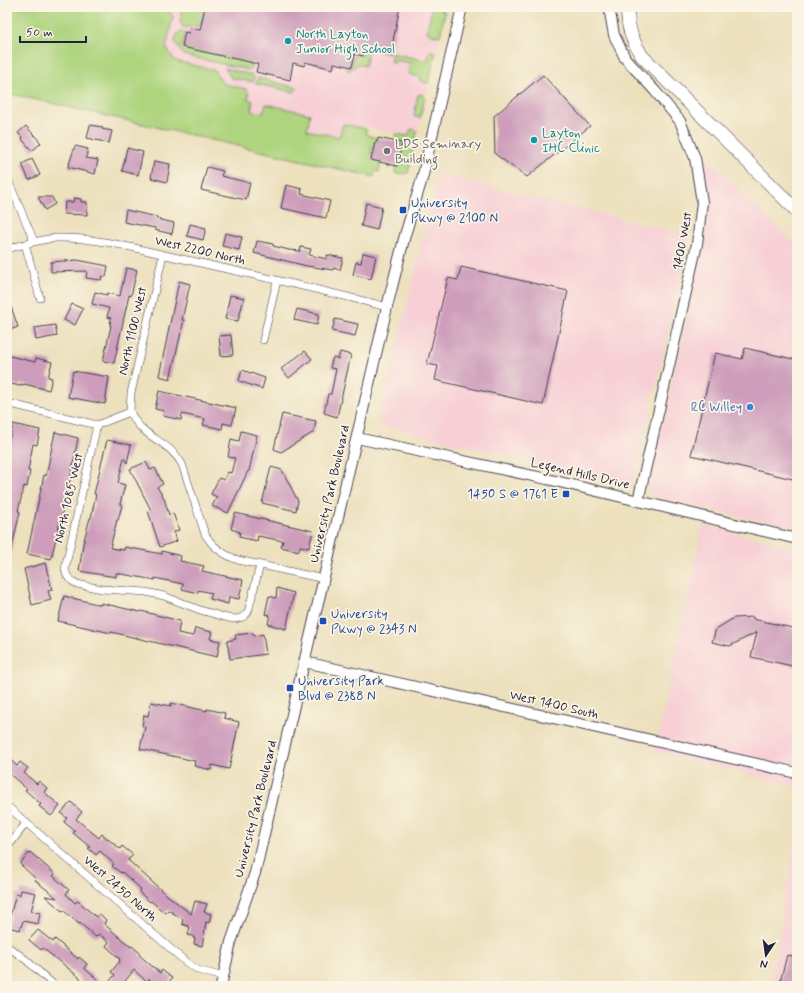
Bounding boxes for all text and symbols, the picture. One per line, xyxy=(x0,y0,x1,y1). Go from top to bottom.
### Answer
scale bar xyxy=(20,18,86,44)
text: 50 m xyxy=(26,25,53,41)
place label: North Layton Junior High School xyxy=(296,26,395,60)
marker: North Layton Junior High School xyxy=(283,36,293,46)
place label: Layton IHC Clinic xyxy=(542,125,600,157)
marker: Layton IHC Clinic xyxy=(529,135,539,145)
place label: LDS Seminary Building xyxy=(395,136,481,170)
marker: LDS Seminary Building xyxy=(382,146,392,156)
place label: University Pkwy @ 2100 N xyxy=(411,195,498,227)
marker: University Pkwy @ 2100 N xyxy=(398,205,408,215)
street label: 1400 West xyxy=(670,210,696,272)
street label: West 2200 North xyxy=(153,232,247,270)
street label: North 1100 West xyxy=(115,285,151,377)
place label: RC Willey xyxy=(691,399,742,416)
marker: RC Willey xyxy=(745,402,755,412)
street label: University Park Boulevard xyxy=(306,423,354,565)
street label: North 1085 West xyxy=(50,451,88,545)
street label: Legend Hills Drive xyxy=(528,454,631,496)
place label: 1450 S @ 1761 E xyxy=(467,486,558,503)
marker: 1450 S @ 1761 E xyxy=(561,489,571,499)
place label: University Pkwy @ 2343 N xyxy=(331,606,417,638)
marker: University Pkwy @ 2343 N xyxy=(318,616,328,626)
place label: University Park Blvd @ 2388 N xyxy=(298,673,384,705)
marker: University Park Blvd @ 2388 N xyxy=(285,683,295,693)
street label: West 1400 South xyxy=(508,687,600,723)
street label: University Park Boulevard xyxy=(231,739,281,879)
street label: West 2450 North xyxy=(79,852,161,926)
north arrow xyxy=(746,935,786,975)
text: N xyxy=(759,956,769,971)

